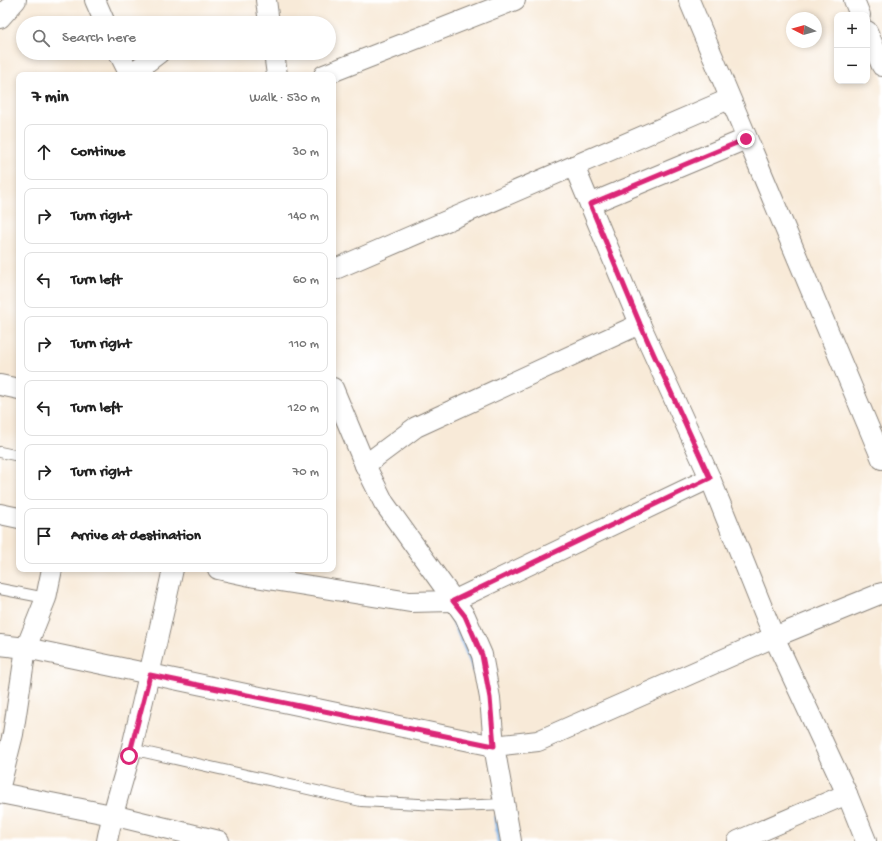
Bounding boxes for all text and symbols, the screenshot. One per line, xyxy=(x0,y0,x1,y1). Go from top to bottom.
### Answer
north arrow xyxy=(786,12,822,48)
map controls xyxy=(834,12,870,84)
button: + xyxy=(834,12,870,48)
search box xyxy=(16,16,336,60)
icon: search xyxy=(30,27,52,49)
text: Search here xyxy=(62,29,136,47)
button: − xyxy=(834,48,870,84)
text: 7 min xyxy=(32,88,69,108)
text: Walk · 530 m xyxy=(250,91,320,106)
route end xyxy=(737,130,755,148)
icon: ahead xyxy=(33,141,55,163)
text: Continue xyxy=(71,143,125,161)
text: 30 m xyxy=(293,145,319,160)
icon: right xyxy=(33,205,55,227)
text: Turn right xyxy=(71,207,131,225)
text: 140 m xyxy=(288,209,319,224)
icon: left xyxy=(33,269,55,291)
text: Turn left xyxy=(71,271,122,289)
text: 60 m xyxy=(293,273,319,288)
icon: right xyxy=(33,333,55,355)
text: Turn right xyxy=(71,335,131,353)
text: 110 m xyxy=(289,337,319,352)
icon: left xyxy=(33,397,55,419)
text: Turn left xyxy=(71,399,122,417)
text: 120 m xyxy=(288,401,319,416)
icon: right xyxy=(33,461,55,483)
text: Turn right xyxy=(71,463,131,481)
text: 70 m xyxy=(293,465,319,480)
icon: arrive xyxy=(33,525,55,547)
text: Arrive at destination xyxy=(71,527,201,545)
route start xyxy=(120,747,138,765)

